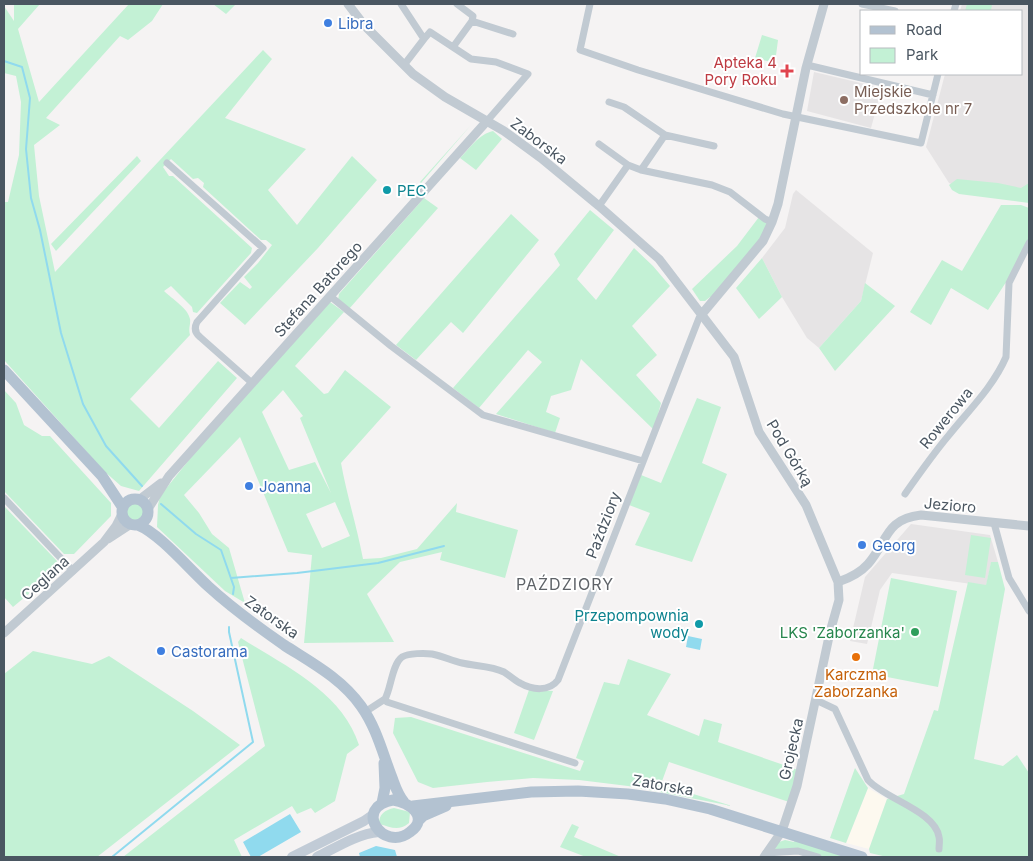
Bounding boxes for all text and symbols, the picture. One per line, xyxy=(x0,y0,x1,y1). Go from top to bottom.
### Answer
legend xyxy=(860,10,1023,75)
place label: Libra xyxy=(338,14,373,33)
marker: Libra xyxy=(322,17,334,29)
text: Road xyxy=(906,20,942,39)
text: Park xyxy=(906,45,939,64)
place label: Apteka 4 Pory Roku xyxy=(704,53,777,89)
marker: Apteka 4 Pory Roku xyxy=(781,65,793,77)
place label: Miejskie Przedszkole nr 7 xyxy=(854,82,972,118)
marker: Miejskie Przedszkole nr 7 xyxy=(838,94,850,106)
street label: Zaborska xyxy=(507,113,571,169)
place label: PEC xyxy=(397,181,427,200)
marker: PEC xyxy=(381,184,393,196)
street label: Stefana Batorego xyxy=(270,237,366,341)
street label: Rowerowa xyxy=(915,383,977,453)
street label: Pod Górką xyxy=(763,416,817,490)
place label: Joanna xyxy=(259,477,311,496)
marker: Joanna xyxy=(243,480,255,492)
street label: Paździory xyxy=(582,488,625,561)
street label: Jezioro xyxy=(923,493,977,517)
place label: Georg xyxy=(872,536,916,555)
marker: Georg xyxy=(856,539,868,551)
street label: Ceglana xyxy=(17,551,73,605)
district label: PAŹDZIORY xyxy=(516,574,614,594)
street label: Zatorska xyxy=(241,591,303,643)
place label: Przepompownia wody xyxy=(575,606,690,642)
marker: Przepompownia wody xyxy=(693,618,705,630)
place label: LKS 'Zaborzanka' xyxy=(780,623,905,642)
marker: LKS 'Zaborzanka' xyxy=(909,626,921,638)
place label: Castorama xyxy=(171,642,248,661)
marker: Castorama xyxy=(155,645,167,657)
marker: Karczma Zaborzanka xyxy=(850,651,862,663)
place label: Karczma Zaborzanka xyxy=(814,665,898,701)
street label: Grojecka xyxy=(775,716,807,782)
street label: Zatorska xyxy=(631,770,695,800)

